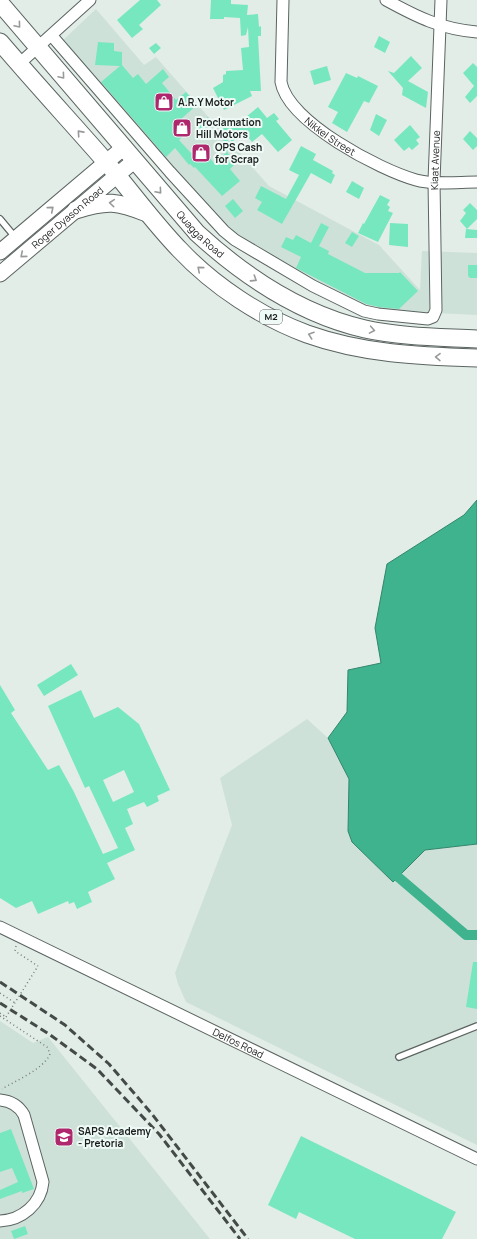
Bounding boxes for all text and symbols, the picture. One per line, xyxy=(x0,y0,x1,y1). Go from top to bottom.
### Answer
one-way arrow xyxy=(14,20,21,28)
one-way arrow xyxy=(57,72,64,79)
shop icon: A.R.Y Motor xyxy=(153,91,175,113)
place label: A.R.Y Motor xyxy=(178,95,234,109)
street label: Nikkel Street xyxy=(302,114,358,159)
place label: Proclamation Hill Motors xyxy=(196,115,261,141)
shop icon: Proclamation Hill Motors xyxy=(171,117,193,139)
one-way arrow xyxy=(77,130,85,138)
street label: Kiaat Avenue xyxy=(427,130,443,190)
place label: OPS Cash for Scrap xyxy=(215,140,262,166)
shop icon: OPS Cash for Scrap xyxy=(190,142,212,164)
street label: Roger Dyason Road xyxy=(28,183,106,252)
one-way arrow xyxy=(155,186,162,193)
one-way arrow xyxy=(109,199,115,208)
one-way arrow xyxy=(46,206,54,213)
street label: Quagga Road xyxy=(174,207,227,261)
one-way arrow xyxy=(20,250,27,257)
one-way arrow xyxy=(197,266,204,273)
one-way arrow xyxy=(250,275,257,282)
road number: M2 xyxy=(260,310,282,324)
one-way arrow xyxy=(369,326,376,334)
one-way arrow xyxy=(307,331,314,340)
one-way arrow xyxy=(435,353,441,361)
street label: Delfos Road xyxy=(210,1025,266,1061)
place label: SAPS Academy - Pretoria xyxy=(78,1124,151,1150)
school or university icon: SAPS Academy - Pretoria xyxy=(53,1126,75,1148)

